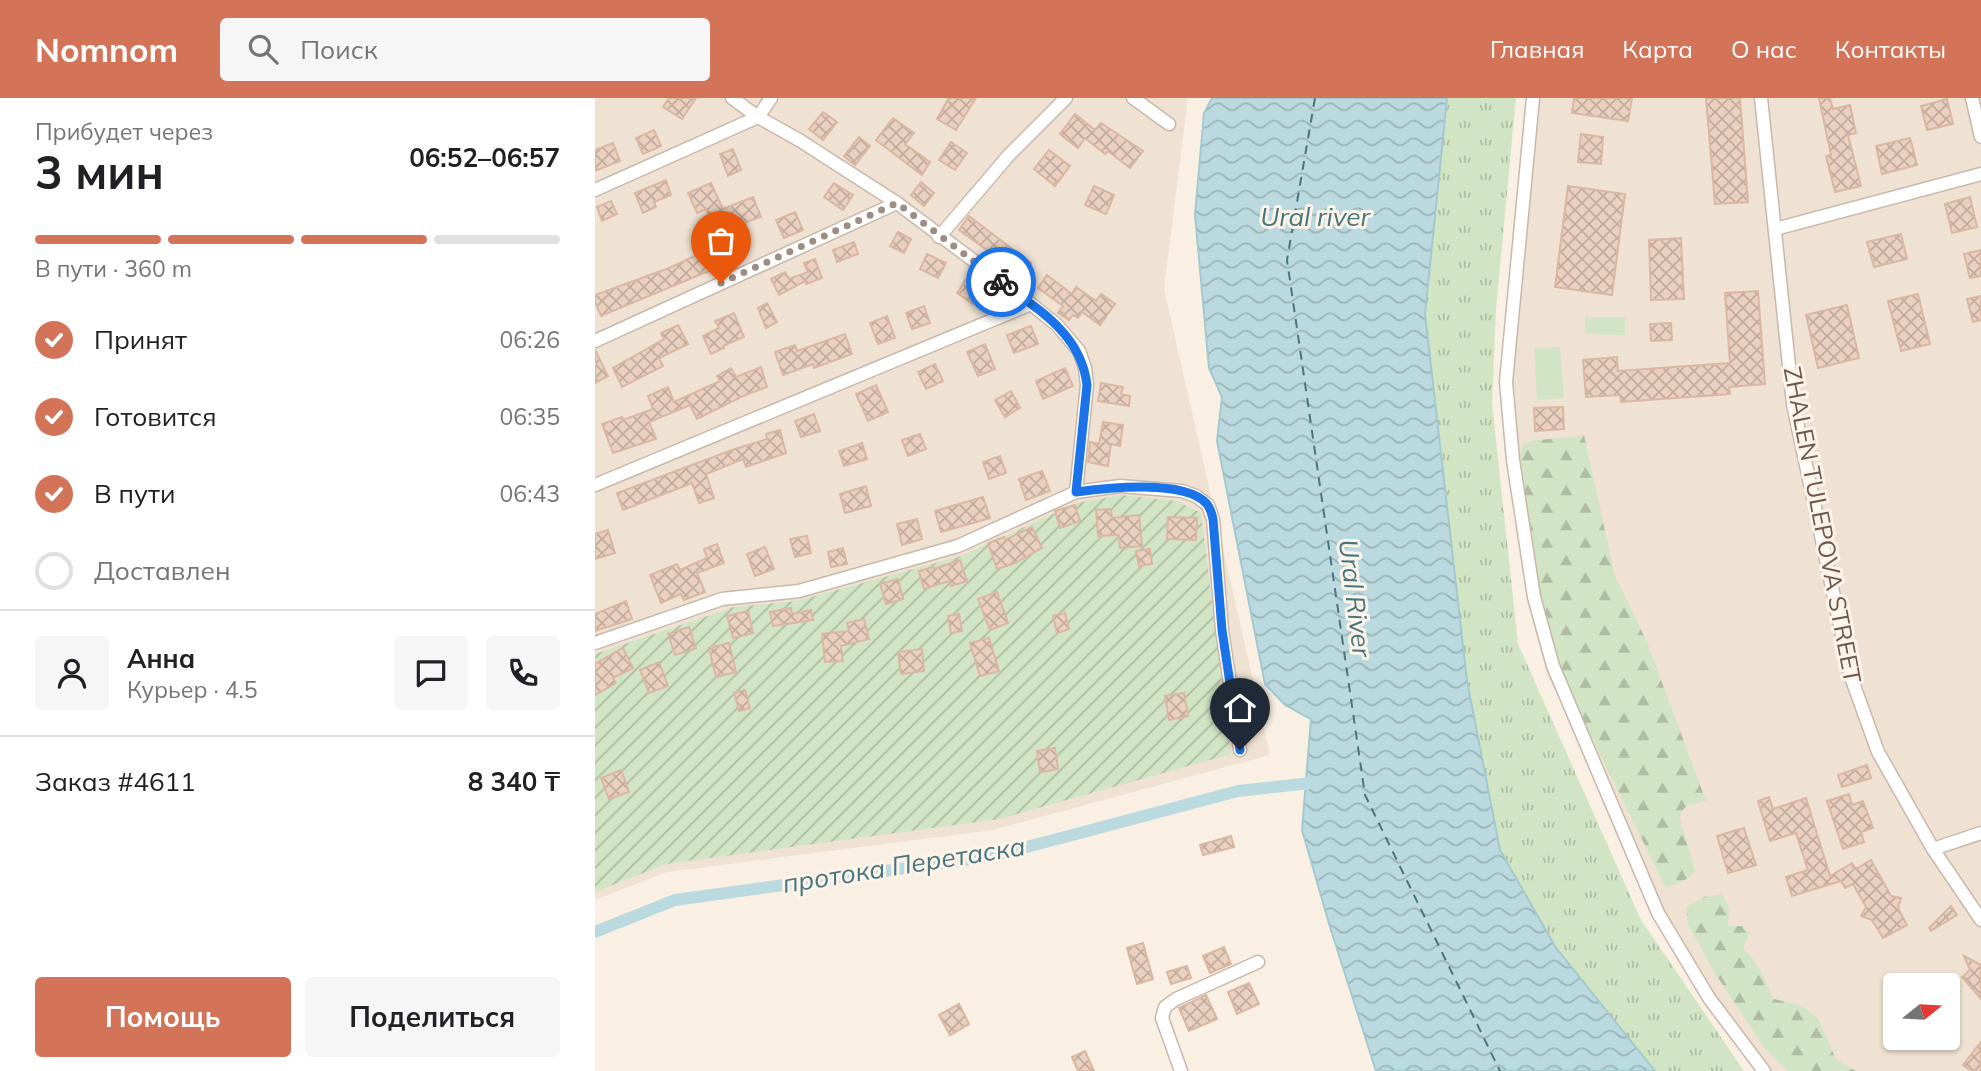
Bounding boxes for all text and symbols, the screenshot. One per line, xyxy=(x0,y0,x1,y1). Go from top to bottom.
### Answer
search box xyxy=(220,18,710,81)
text: Nomnom xyxy=(35,29,178,70)
icon: search xyxy=(244,30,282,68)
text: Поиск xyxy=(300,33,378,66)
text: Главная xyxy=(1490,34,1584,64)
text: Карта xyxy=(1622,34,1693,64)
text: О нас xyxy=(1731,34,1797,64)
text: Контакты xyxy=(1835,34,1946,64)
text: Прибудет через xyxy=(35,117,213,146)
text: 06:52–06:57 xyxy=(409,141,560,174)
text: 3 мин xyxy=(35,143,164,201)
water label: Ural river xyxy=(1260,200,1371,233)
pin xyxy=(691,211,751,283)
icon: bag xyxy=(702,222,740,260)
courier xyxy=(966,247,1036,317)
text: В пути · 360 m xyxy=(35,254,192,283)
icon: bike xyxy=(982,263,1020,301)
icon: check xyxy=(35,321,73,359)
text: Принят xyxy=(94,323,187,356)
text: 06:26 xyxy=(500,325,560,354)
street label: ZHALEN TULEPOVA STREET xyxy=(1778,364,1869,686)
icon: check xyxy=(35,398,73,436)
text: Готовится xyxy=(94,400,217,433)
text: 06:35 xyxy=(500,402,560,431)
icon: check xyxy=(35,475,73,513)
text: В пути xyxy=(94,477,175,510)
text: 06:43 xyxy=(500,479,560,508)
water label: Ural River xyxy=(1332,537,1379,660)
text: Доставлен xyxy=(94,554,231,587)
button: person xyxy=(35,636,109,710)
button: chat xyxy=(394,636,468,710)
button: phone xyxy=(486,636,560,710)
text: Анна xyxy=(127,642,195,675)
text: Курьер · 4.5 xyxy=(127,675,258,704)
pin xyxy=(1210,678,1270,750)
icon: home xyxy=(1221,689,1259,727)
text: Заказ #4611 xyxy=(35,765,196,798)
text: 8 340 ₸ xyxy=(468,765,560,798)
water label: протока Перетаска xyxy=(780,829,1028,900)
north arrow xyxy=(1883,973,1960,1050)
map controls xyxy=(1883,973,1960,1050)
button: Помощь xyxy=(35,977,291,1057)
button: Поделиться xyxy=(305,977,560,1057)

